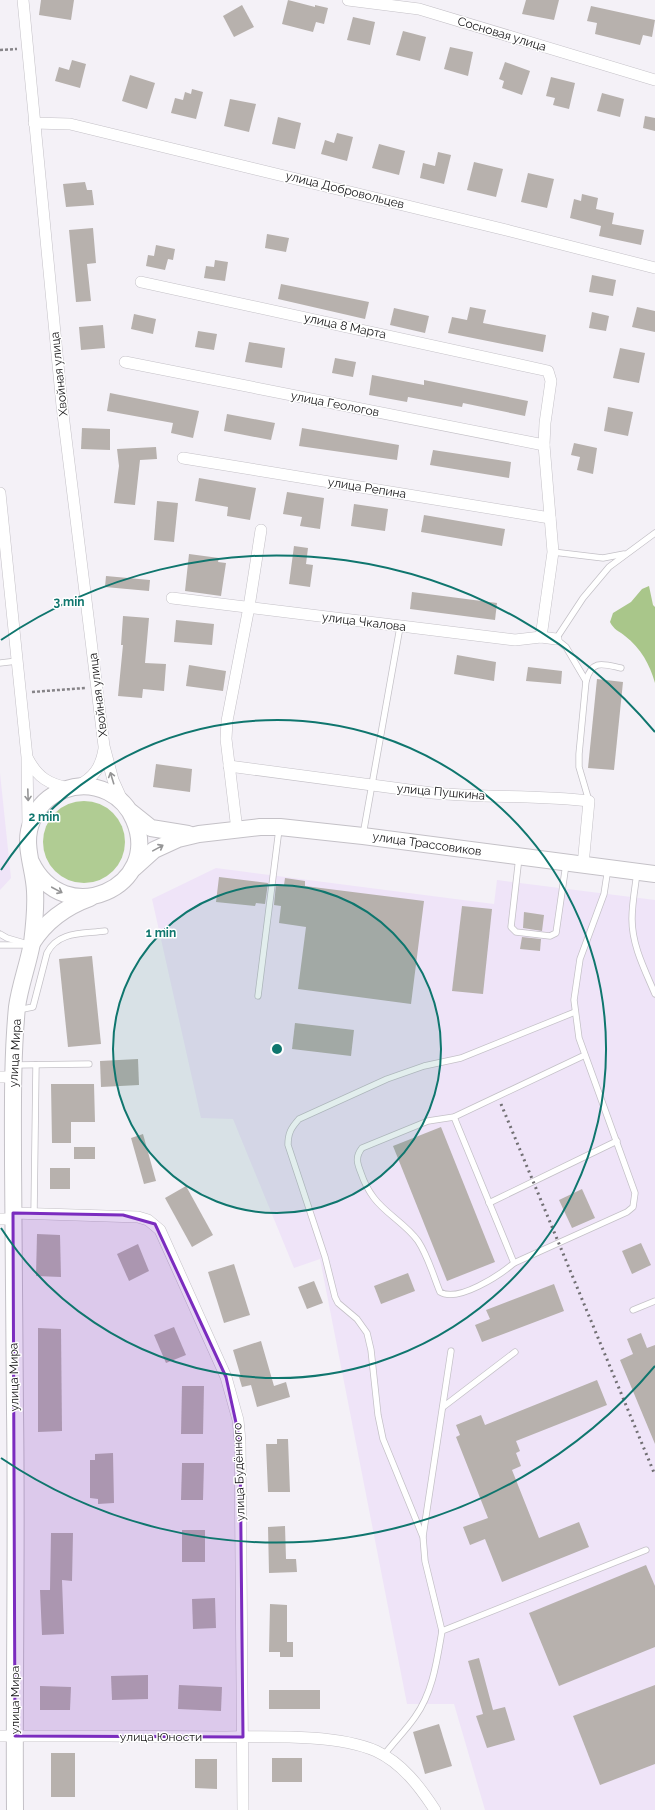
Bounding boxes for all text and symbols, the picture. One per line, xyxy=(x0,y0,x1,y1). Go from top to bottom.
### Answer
street label: Сосновая улица xyxy=(456,14,548,54)
street label: улица Добровольцев xyxy=(284,168,406,212)
street label: улица 8 Марта xyxy=(303,310,387,342)
street label: Хвойная улица xyxy=(48,331,70,417)
street label: улица Геологов xyxy=(290,389,380,419)
street label: улица Репина xyxy=(327,475,407,501)
text: 3 min xyxy=(53,595,85,609)
street label: улица Чкалова xyxy=(321,610,407,634)
street label: Хвойная улица xyxy=(86,652,110,738)
one-way arrow xyxy=(108,772,115,785)
street label: улица Пушкина xyxy=(396,781,486,803)
one-way arrow xyxy=(25,788,32,801)
text: 2 min xyxy=(28,810,60,824)
street label: улица Трассовиков xyxy=(372,829,482,859)
one-way arrow xyxy=(152,844,164,851)
one-way arrow xyxy=(51,887,63,895)
text: 1 min xyxy=(146,926,176,940)
street label: улица Мира xyxy=(6,1018,24,1088)
centre of rings xyxy=(270,1042,284,1056)
street label: улица Мира xyxy=(6,1343,22,1411)
street label: улица Будённого xyxy=(230,1423,248,1521)
street label: улица Мира xyxy=(8,1666,22,1734)
street label: улица Юности xyxy=(120,1730,202,1744)

